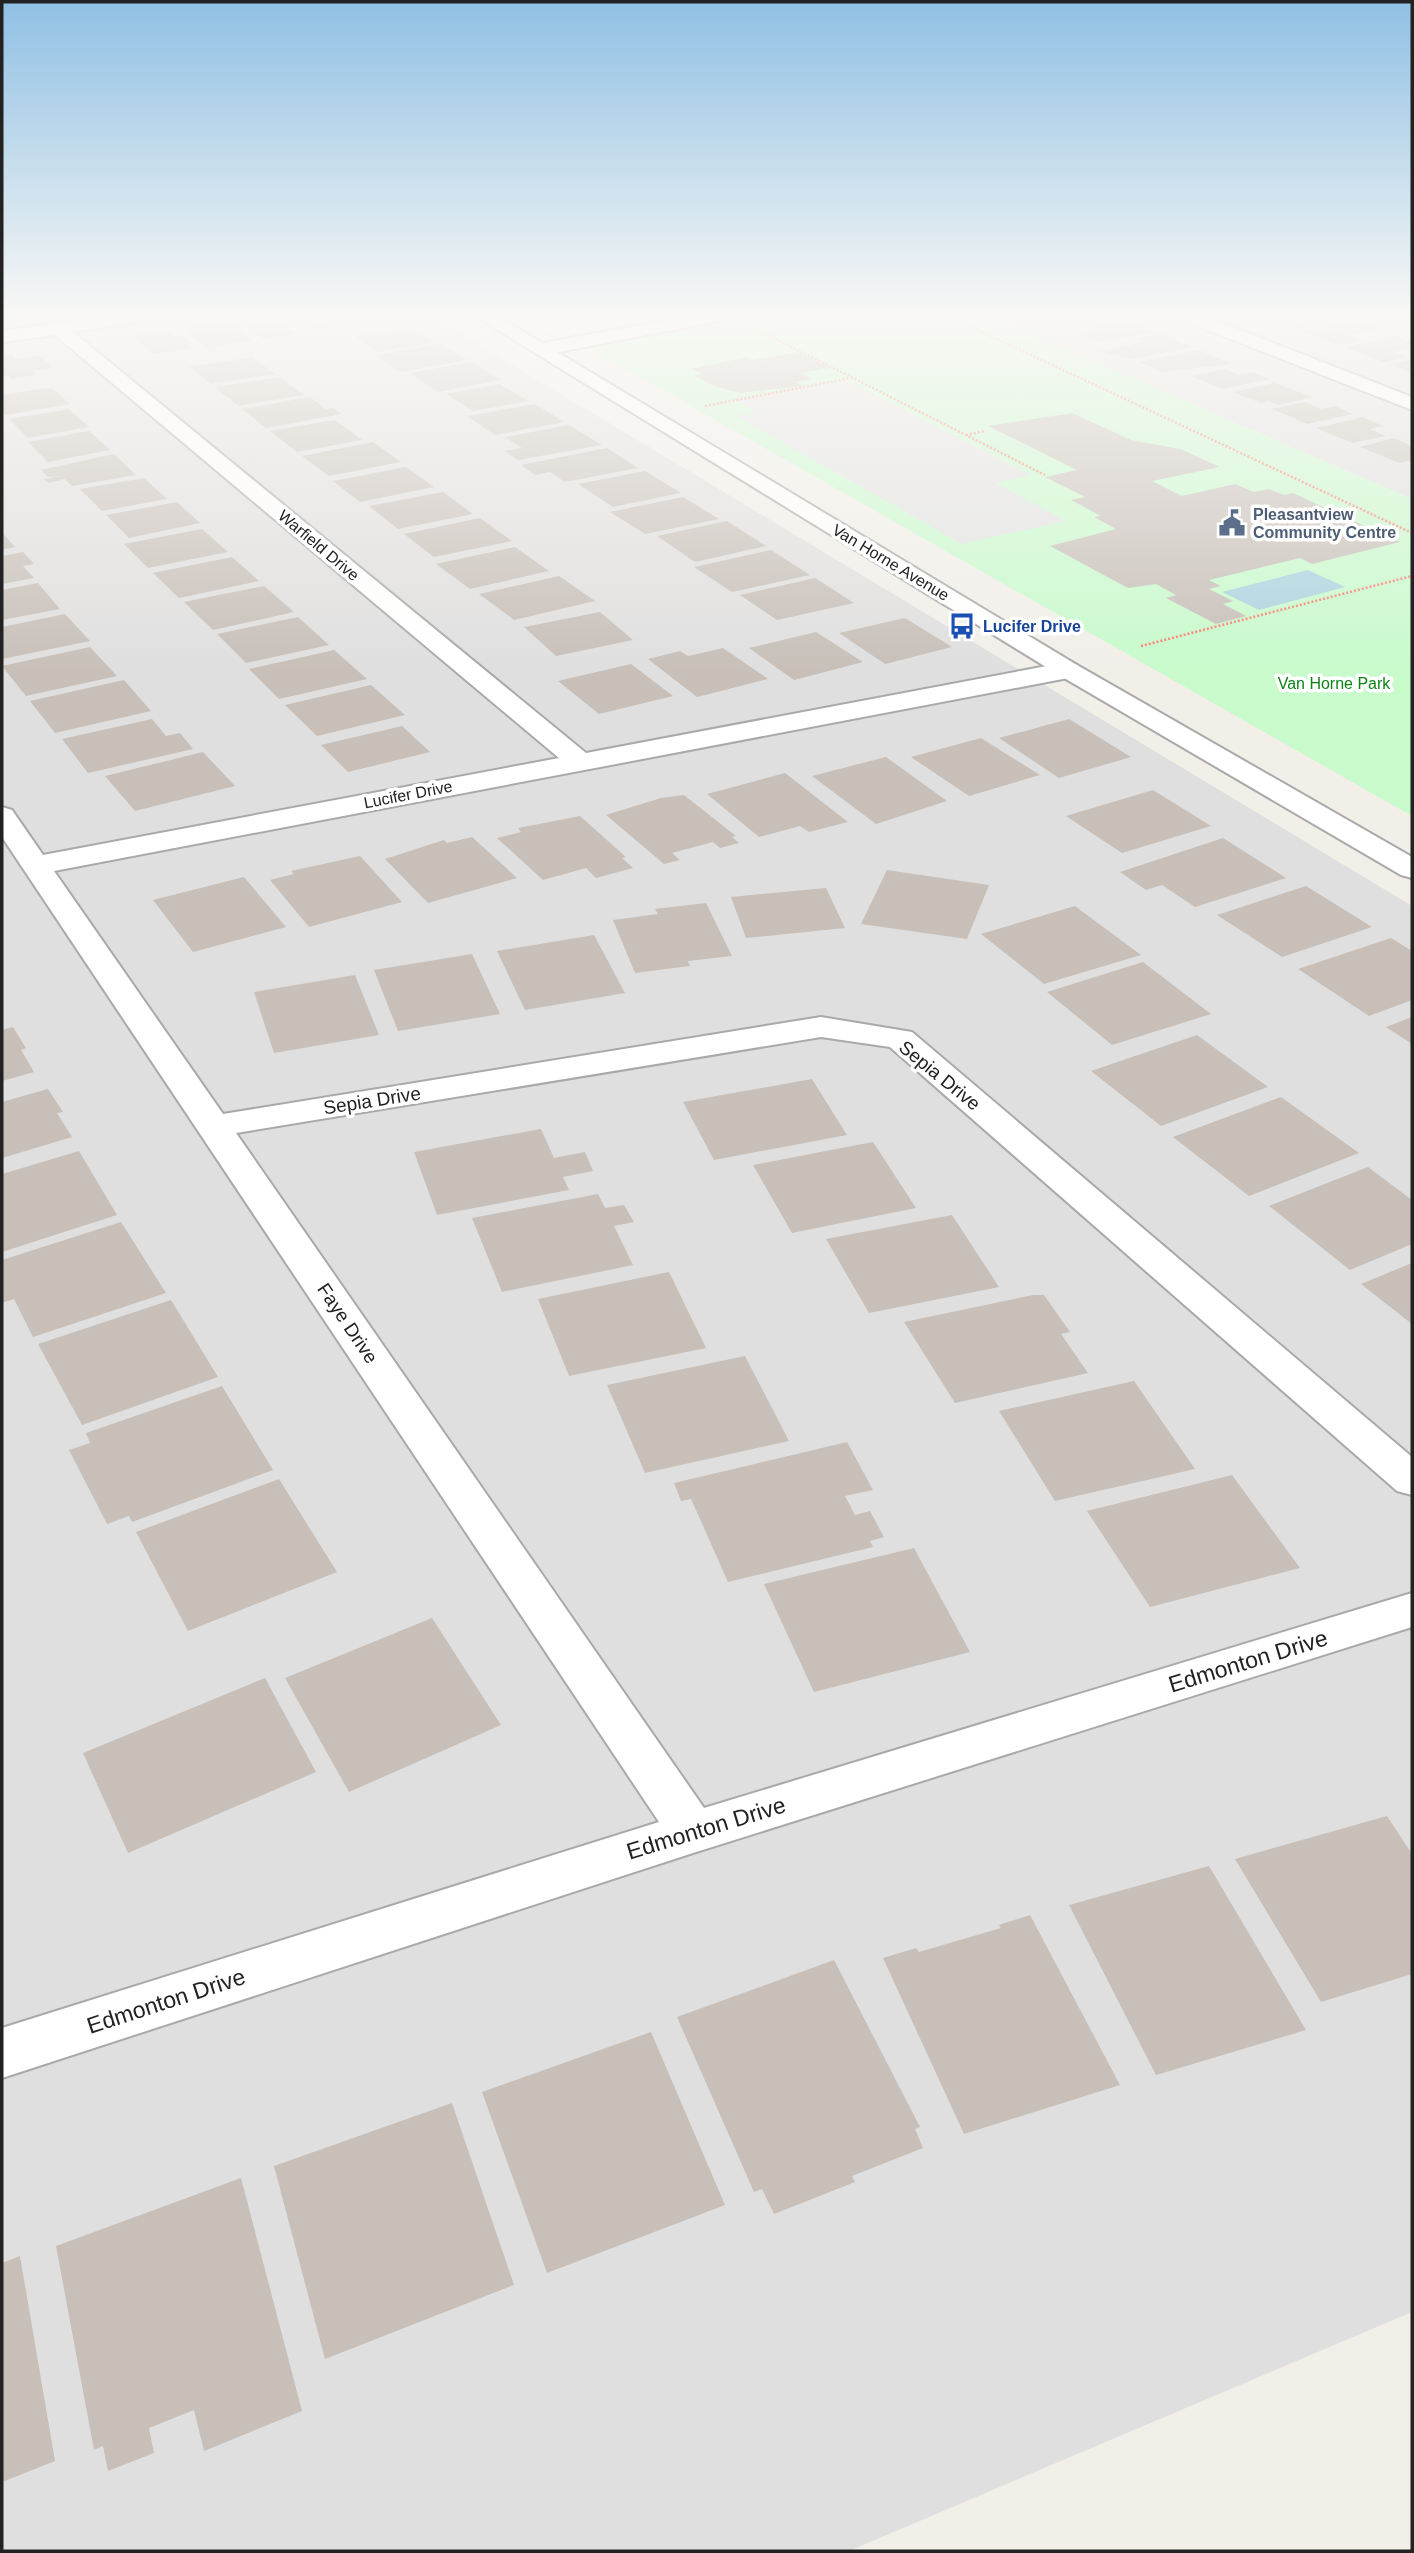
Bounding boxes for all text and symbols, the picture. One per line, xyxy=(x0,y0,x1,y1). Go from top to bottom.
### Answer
place label: Pleasantview Community Centre xyxy=(1253,506,1396,541)
street label: Warfield Drive xyxy=(275,507,362,584)
public building icon: Pleasantview Community Centre xyxy=(1217,508,1247,538)
street label: Van Horne Avenue xyxy=(829,521,952,604)
bus stop icon: Lucifer Drive xyxy=(947,611,977,641)
place label: Lucifer Drive xyxy=(983,618,1081,635)
park label: Van Horne Park xyxy=(1278,675,1391,692)
street label: Lucifer Drive xyxy=(362,778,454,811)
street label: Sepia Drive xyxy=(895,1036,984,1114)
street label: Sepia Drive xyxy=(322,1082,422,1119)
street label: Faye Drive xyxy=(313,1279,382,1367)
street label: Edmonton Drive xyxy=(1165,1624,1331,1698)
street label: Edmonton Drive xyxy=(623,1791,789,1865)
street label: Edmonton Drive xyxy=(84,1963,248,2039)

